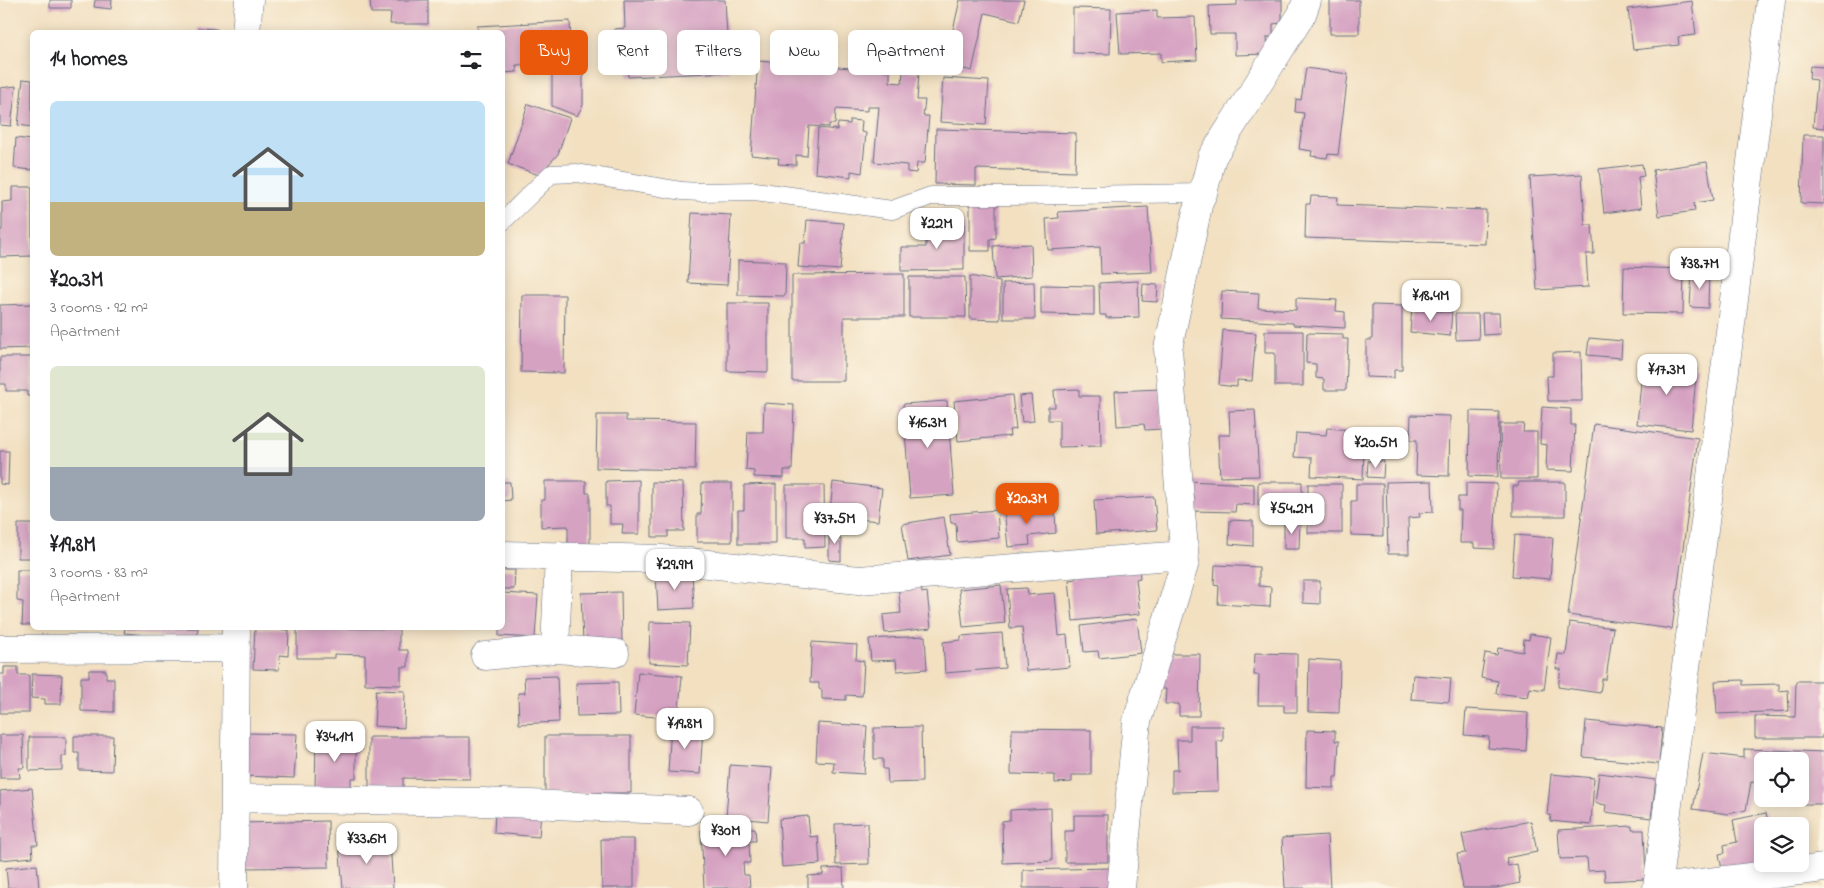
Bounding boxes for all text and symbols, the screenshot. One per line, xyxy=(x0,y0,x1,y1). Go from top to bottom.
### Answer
chip: Buy xyxy=(520,30,588,75)
chip: Rent xyxy=(598,30,667,75)
chip: Filters xyxy=(677,30,760,75)
chip: New xyxy=(770,30,838,75)
chip: Apartment xyxy=(848,30,963,75)
text: 14 homes xyxy=(50,45,128,75)
icon: filters xyxy=(457,46,485,74)
icon: home xyxy=(223,134,313,224)
pin: ¥22M xyxy=(907,208,967,250)
text: ¥22M xyxy=(921,212,953,236)
pin: ¥38.7M xyxy=(1659,248,1741,290)
text: ¥38.7M xyxy=(1681,252,1719,276)
text: ¥20.3M xyxy=(50,266,103,296)
pin: ¥18.4M xyxy=(1390,280,1472,322)
text: ¥18.4M xyxy=(1413,284,1449,308)
text: 3 rooms · 92 m² xyxy=(50,296,148,320)
text: Apartment xyxy=(50,320,120,344)
pin: ¥17.3M xyxy=(1626,354,1708,396)
text: ¥17.3M xyxy=(1648,358,1686,382)
icon: home xyxy=(223,399,313,489)
pin: ¥16.3M xyxy=(887,406,969,449)
text: ¥16.3M xyxy=(909,411,947,435)
pin: ¥20.5M xyxy=(1335,426,1417,469)
text: ¥20.5M xyxy=(1354,431,1398,455)
pin: ¥20.3M xyxy=(986,482,1068,525)
text: ¥20.3M xyxy=(1007,487,1047,511)
pin: ¥54.2M xyxy=(1251,492,1333,535)
text: ¥54.2M xyxy=(1271,497,1313,521)
pin: ¥37.5M xyxy=(794,502,876,545)
text: ¥37.5M xyxy=(814,507,856,531)
text: ¥19.8M xyxy=(50,531,96,561)
pin: ¥29.9M xyxy=(634,548,716,591)
text: ¥29.9M xyxy=(657,553,693,577)
text: 3 rooms · 83 m² xyxy=(50,561,148,585)
text: Apartment xyxy=(50,585,120,609)
pin: ¥19.8M xyxy=(644,708,726,750)
text: ¥19.8M xyxy=(667,712,703,736)
pin: ¥34.1M xyxy=(294,720,376,763)
text: ¥34.1M xyxy=(316,725,354,749)
map controls xyxy=(1754,752,1809,872)
button: locate xyxy=(1754,752,1809,807)
pin: ¥30M xyxy=(696,814,756,857)
button: layers xyxy=(1754,817,1809,872)
text: ¥30M xyxy=(711,819,741,843)
pin: ¥33.6M xyxy=(326,822,408,865)
text: ¥33.6M xyxy=(347,827,387,851)

